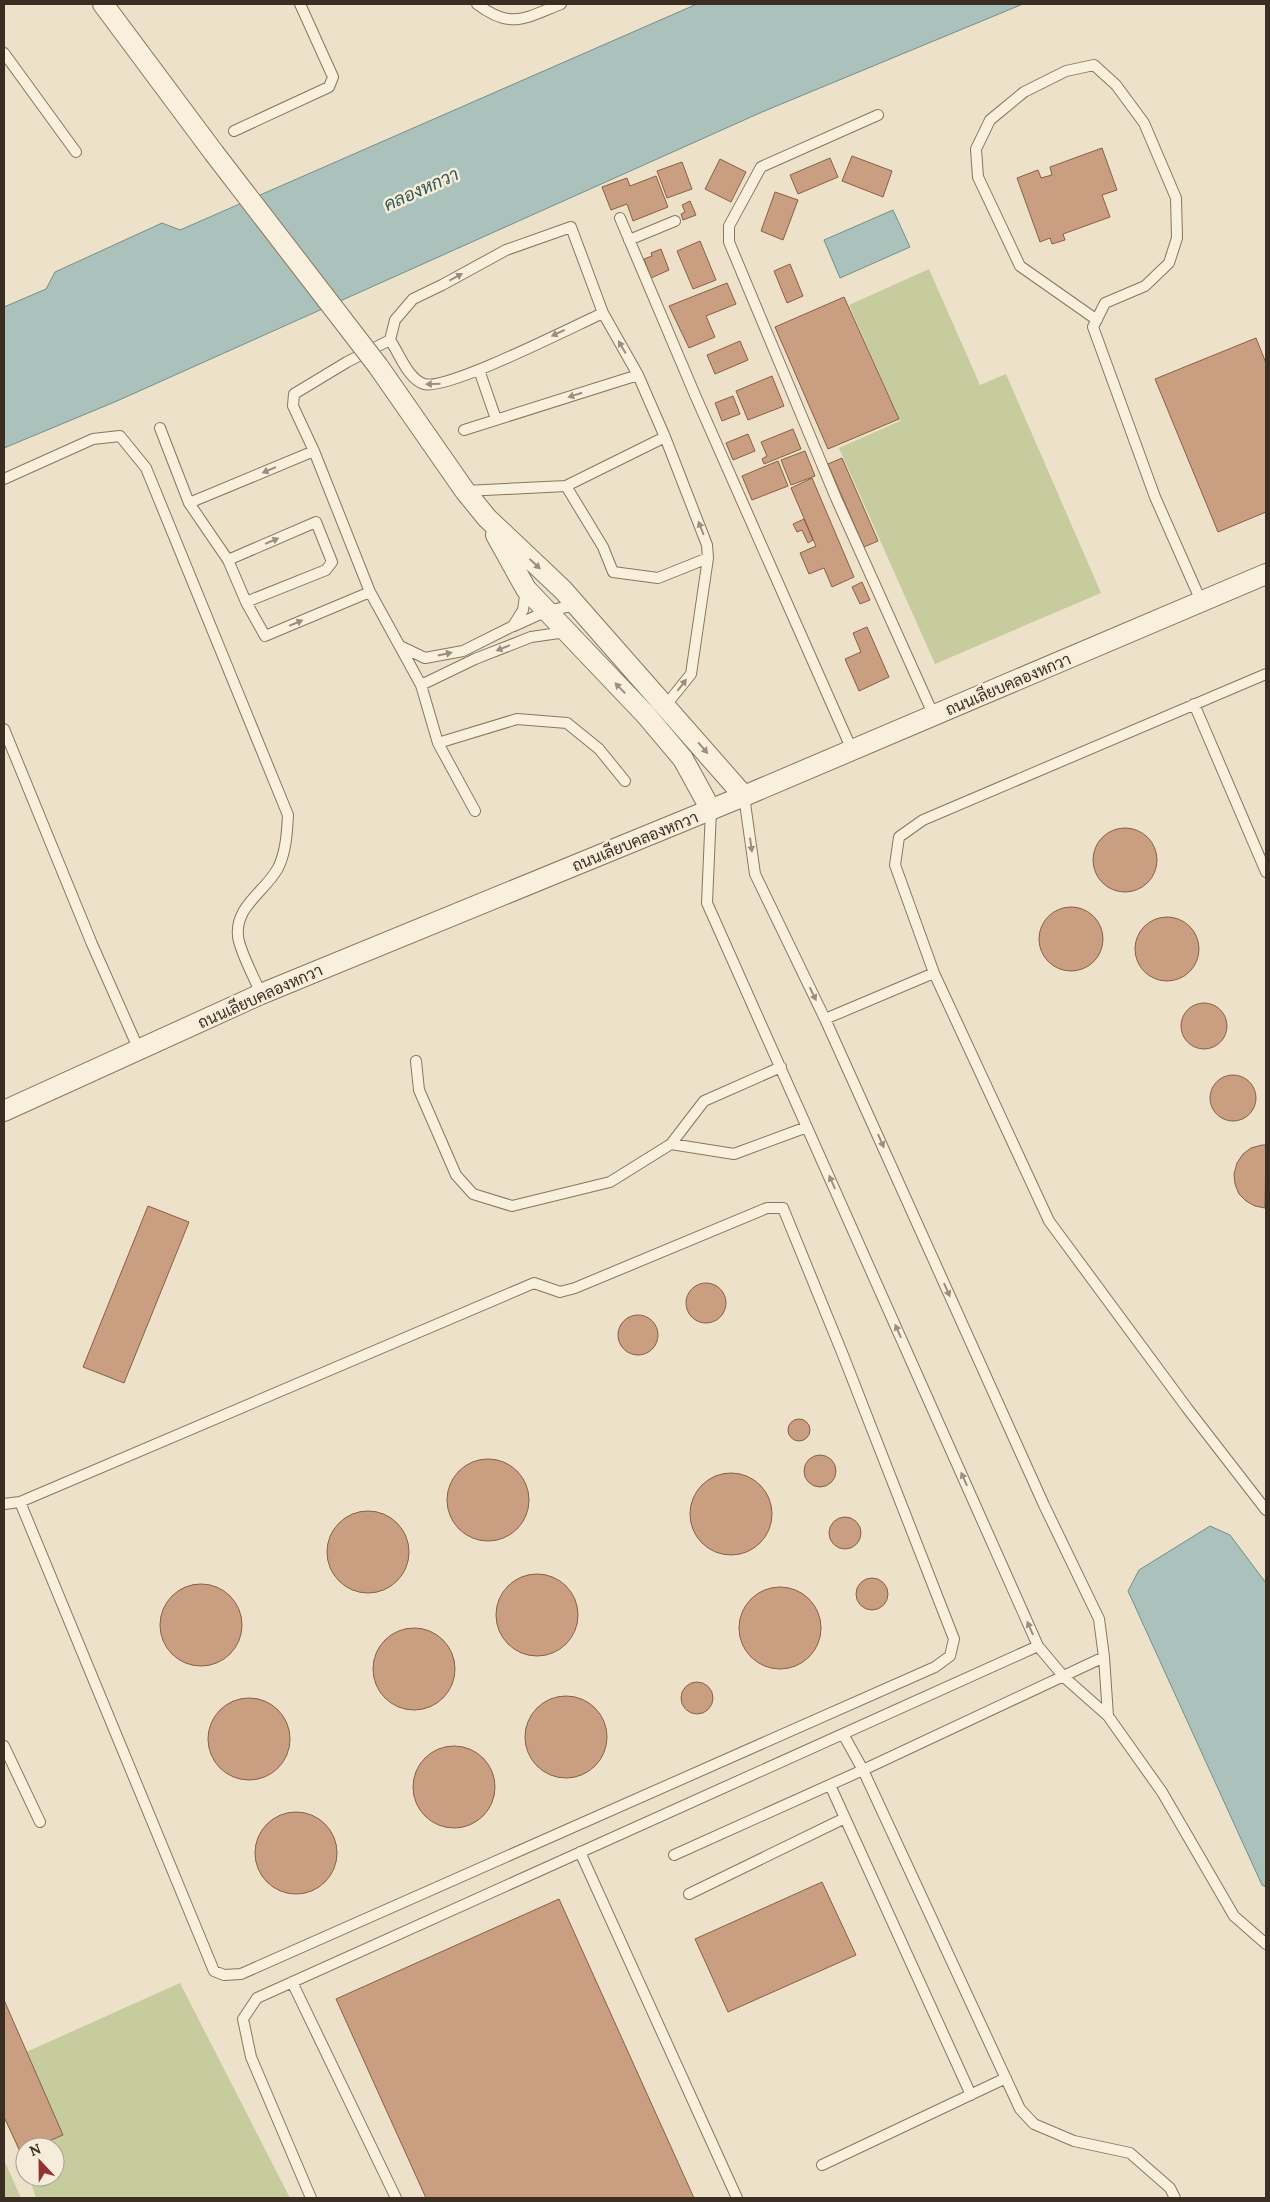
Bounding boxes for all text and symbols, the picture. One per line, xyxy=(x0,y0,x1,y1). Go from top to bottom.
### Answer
water label: คลองหกวา xyxy=(380,162,462,216)
one-way arrow xyxy=(450,273,463,282)
one-way arrow xyxy=(551,330,565,338)
one-way arrow xyxy=(617,340,626,353)
one-way arrow xyxy=(425,380,441,388)
one-way arrow xyxy=(567,391,582,399)
one-way arrow xyxy=(261,466,276,474)
one-way arrow xyxy=(696,520,704,535)
one-way arrow xyxy=(265,537,280,545)
one-way arrow xyxy=(528,558,540,570)
one-way arrow xyxy=(289,619,304,627)
one-way arrow xyxy=(495,644,510,652)
street label: ถนนเลียบคลองหกวา xyxy=(942,648,1074,719)
one-way arrow xyxy=(438,650,454,658)
one-way arrow xyxy=(677,678,688,691)
one-way arrow xyxy=(614,682,626,694)
one-way arrow xyxy=(698,742,709,755)
street label: ถนนเลียบคลองหกวา xyxy=(569,806,701,875)
one-way arrow xyxy=(747,837,755,853)
street label: ถนนเลียบคลองหกวา xyxy=(194,959,325,1032)
one-way arrow xyxy=(809,986,817,1001)
one-way arrow xyxy=(877,1134,885,1148)
one-way arrow xyxy=(827,1175,835,1189)
one-way arrow xyxy=(944,1283,952,1297)
one-way arrow xyxy=(894,1324,902,1338)
one-way arrow xyxy=(960,1472,968,1486)
one-way arrow xyxy=(1026,1621,1034,1635)
north arrow xyxy=(15,2137,65,2187)
text: N xyxy=(27,2140,44,2160)

